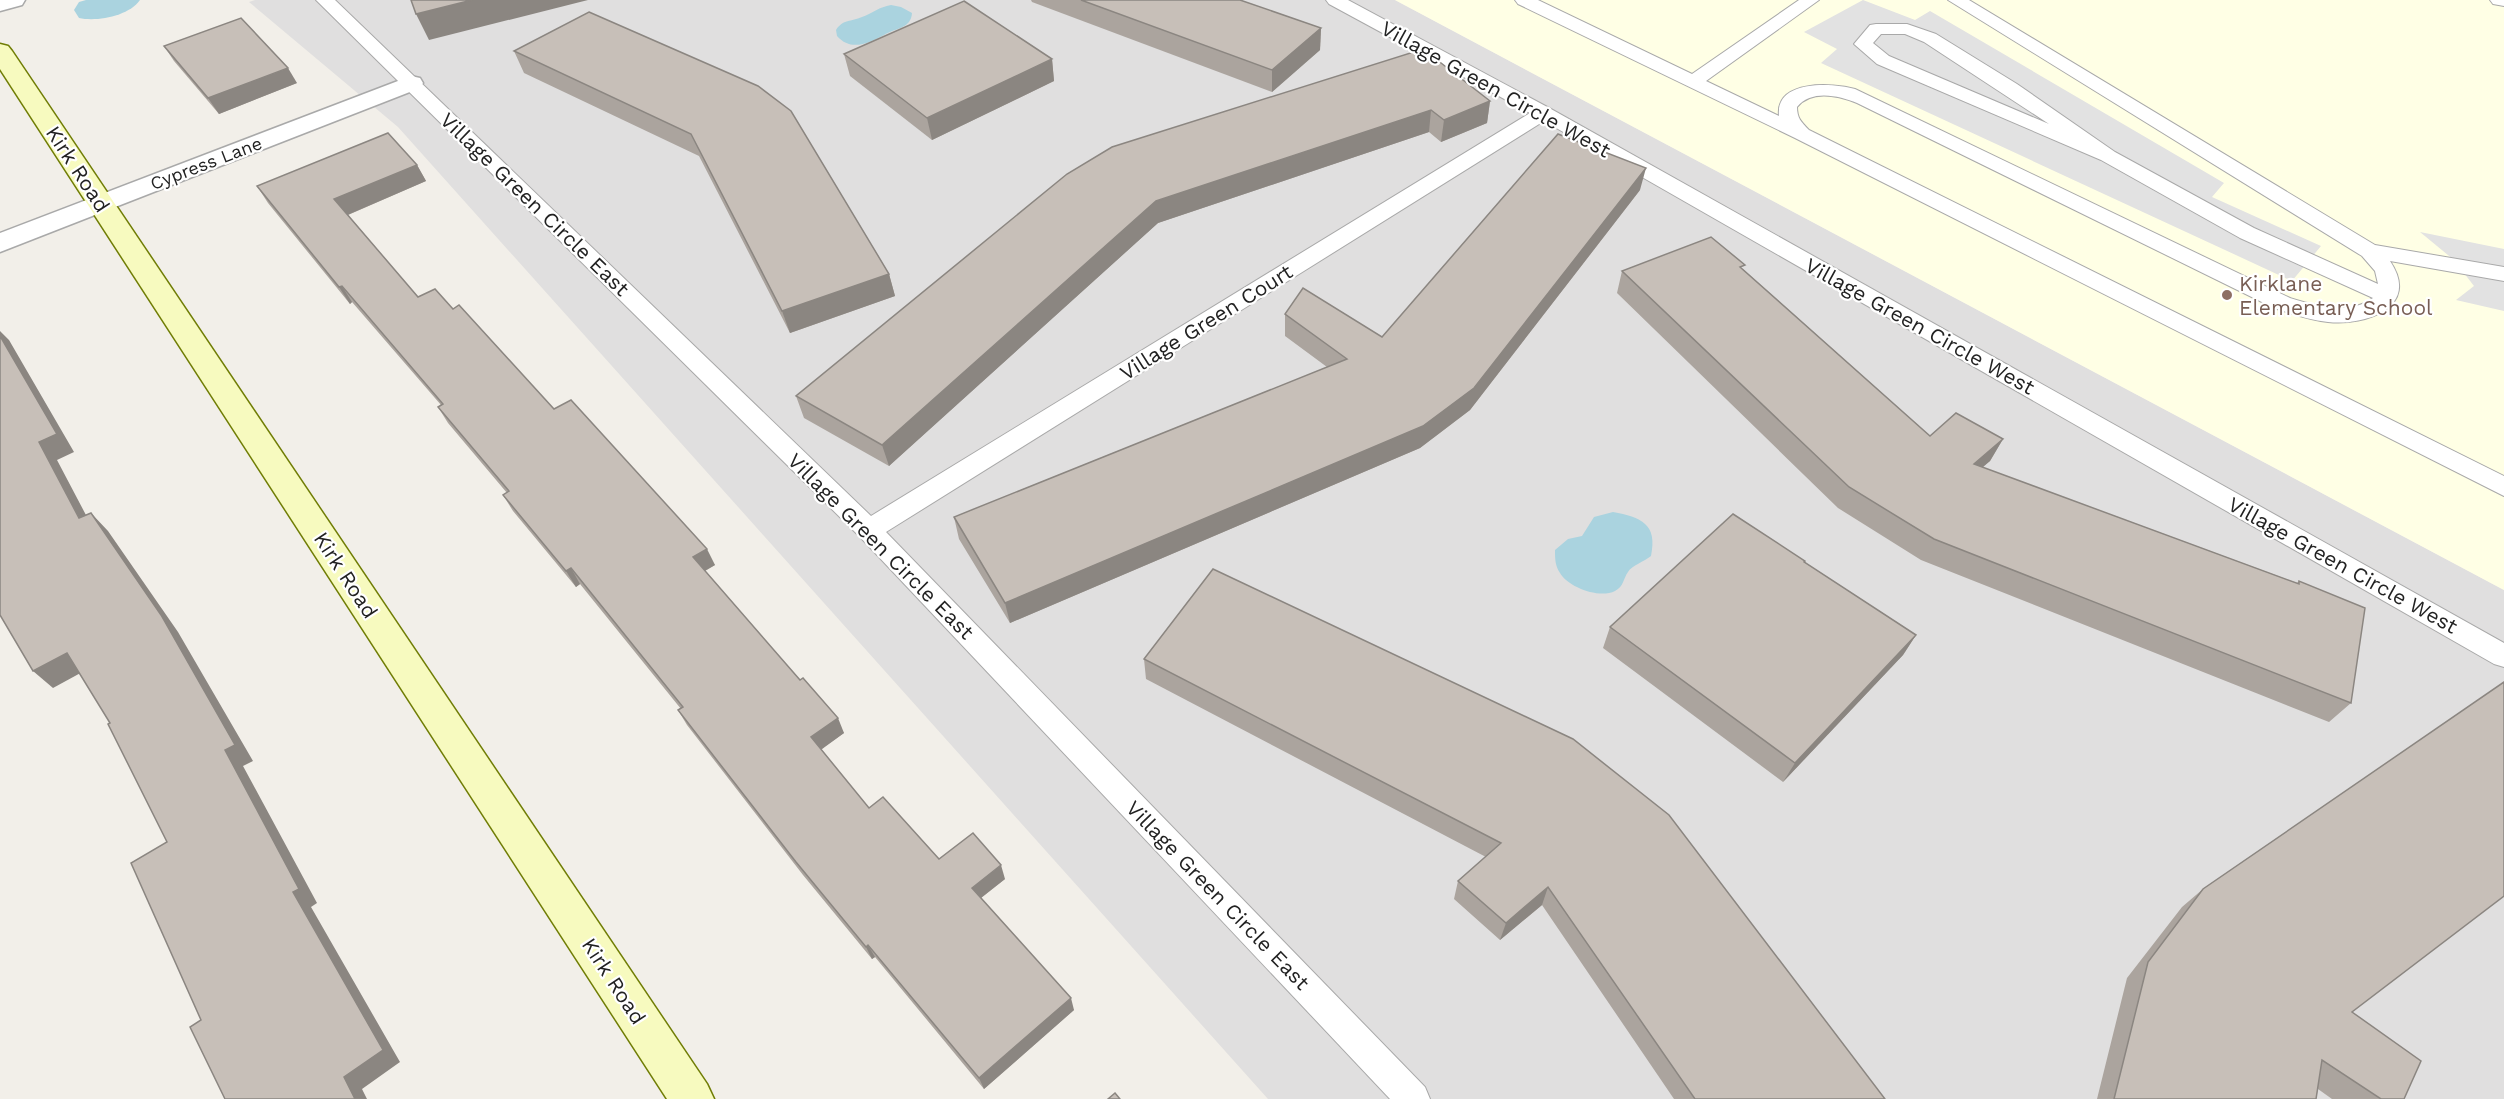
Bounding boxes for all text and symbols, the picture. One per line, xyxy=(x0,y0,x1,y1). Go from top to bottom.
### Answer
street label: Village Green Circle West xyxy=(1377,15,1615,163)
street label: Village Green Circle East xyxy=(435,107,635,301)
street label: Kirk Road xyxy=(41,121,115,217)
street label: Cypress Lane xyxy=(147,132,265,194)
street label: Village Green Circle West xyxy=(1801,252,2039,400)
street label: Village Green Court xyxy=(1115,259,1297,385)
place label: Kirklane Elementary School xyxy=(2239,271,2433,320)
marker: Kirklane Elementary School xyxy=(2220,288,2234,302)
street label: Village Green Circle East xyxy=(783,448,979,644)
street label: Village Green Circle West xyxy=(2224,491,2462,639)
street label: Kirk Road xyxy=(309,527,383,623)
street label: Village Green Circle East xyxy=(1121,795,1315,995)
street label: Kirk Road xyxy=(577,933,651,1029)

